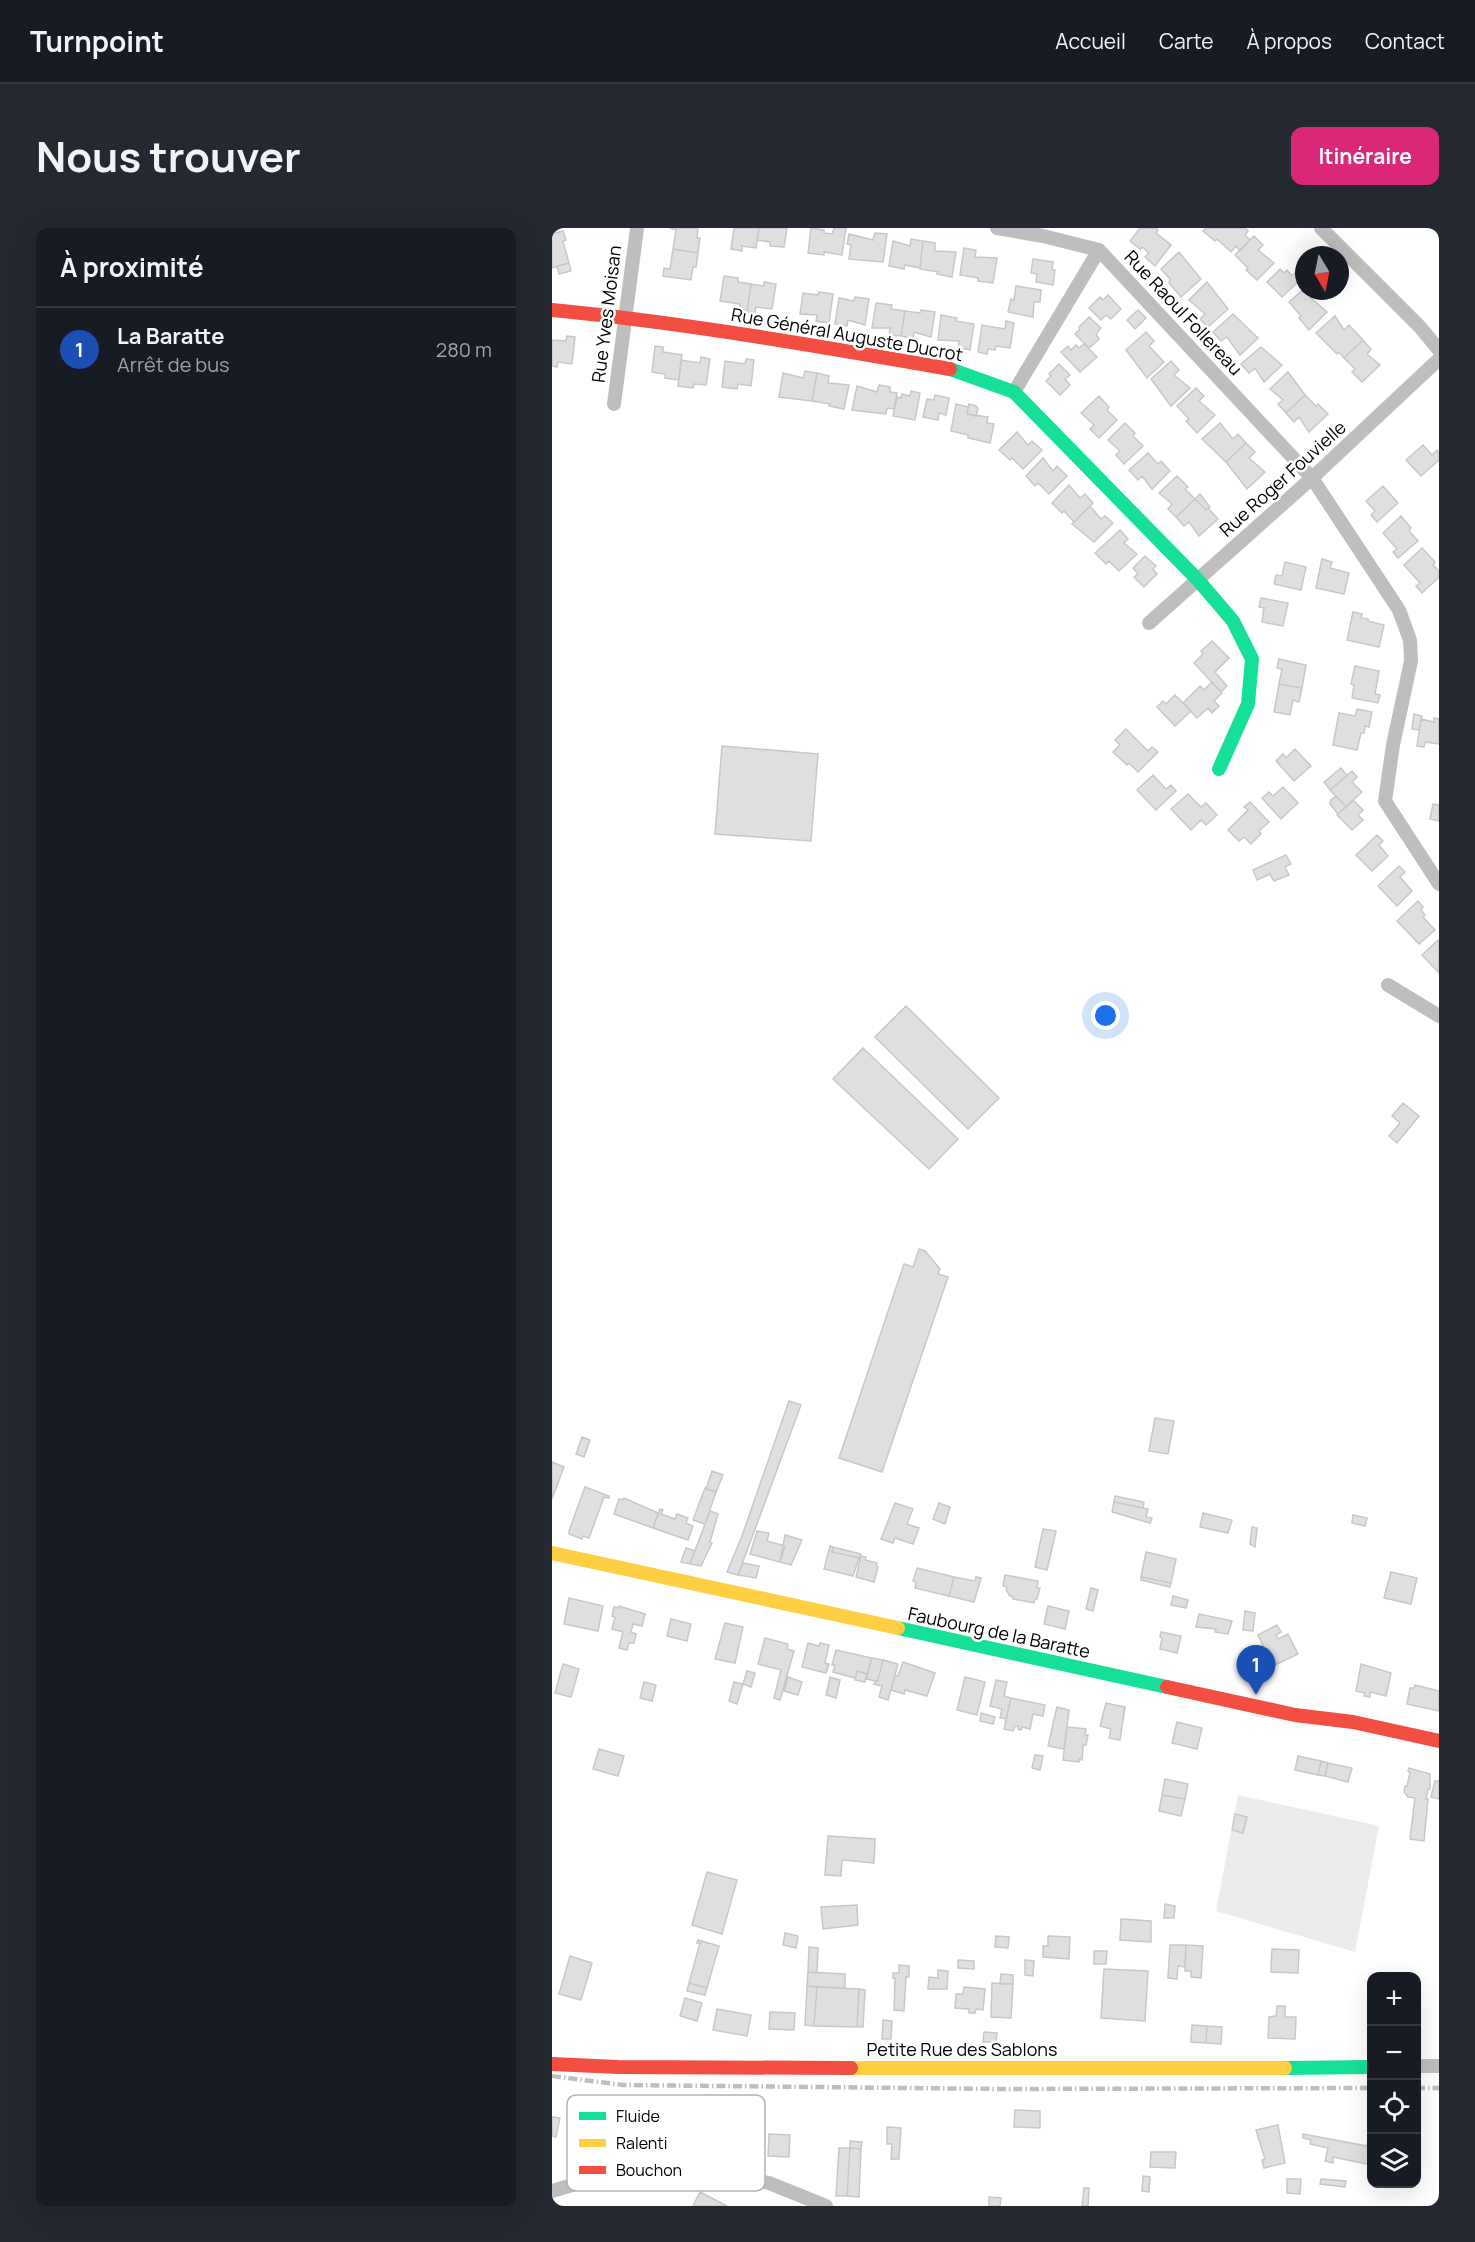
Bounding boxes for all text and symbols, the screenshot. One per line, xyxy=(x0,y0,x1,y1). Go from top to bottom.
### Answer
text: Turnpoint xyxy=(30,22,164,60)
text: Accueil xyxy=(1055,27,1126,55)
text: Carte xyxy=(1159,27,1213,55)
text: À propos xyxy=(1246,27,1332,55)
text: Contact xyxy=(1365,27,1445,55)
text: Nous trouver xyxy=(36,127,301,185)
button: Itinéraire xyxy=(1291,127,1439,185)
street label: Rue Yves Moisan xyxy=(586,244,626,384)
street label: Rue Raoul Follereau xyxy=(1120,245,1248,380)
north arrow xyxy=(1295,246,1349,300)
text: À proximité xyxy=(60,249,204,285)
street label: Rue Général Auguste Ducrot xyxy=(729,302,965,366)
text: La Baratte xyxy=(117,321,225,351)
text: 1 xyxy=(75,336,84,363)
text: 280 m xyxy=(436,336,492,363)
text: Arrêt de bus xyxy=(117,351,230,378)
street label: Rue Roger Fouvielle xyxy=(1214,415,1351,541)
your location xyxy=(1091,1001,1120,1030)
street label: Faubourg de la Baratte xyxy=(906,1601,1092,1663)
pin: 1 xyxy=(1236,1646,1276,1695)
map controls xyxy=(1367,1972,1421,2188)
button: + xyxy=(1367,1972,1421,2026)
button: − xyxy=(1367,2026,1421,2080)
street label: Petite Rue des Sablons xyxy=(867,2037,1057,2061)
button: locate xyxy=(1367,2080,1421,2134)
legend xyxy=(567,2095,765,2191)
text: Fluide xyxy=(616,2105,660,2127)
text: Ralenti xyxy=(616,2132,667,2154)
button: layers xyxy=(1367,2134,1421,2188)
text: Bouchon xyxy=(616,2159,682,2181)

